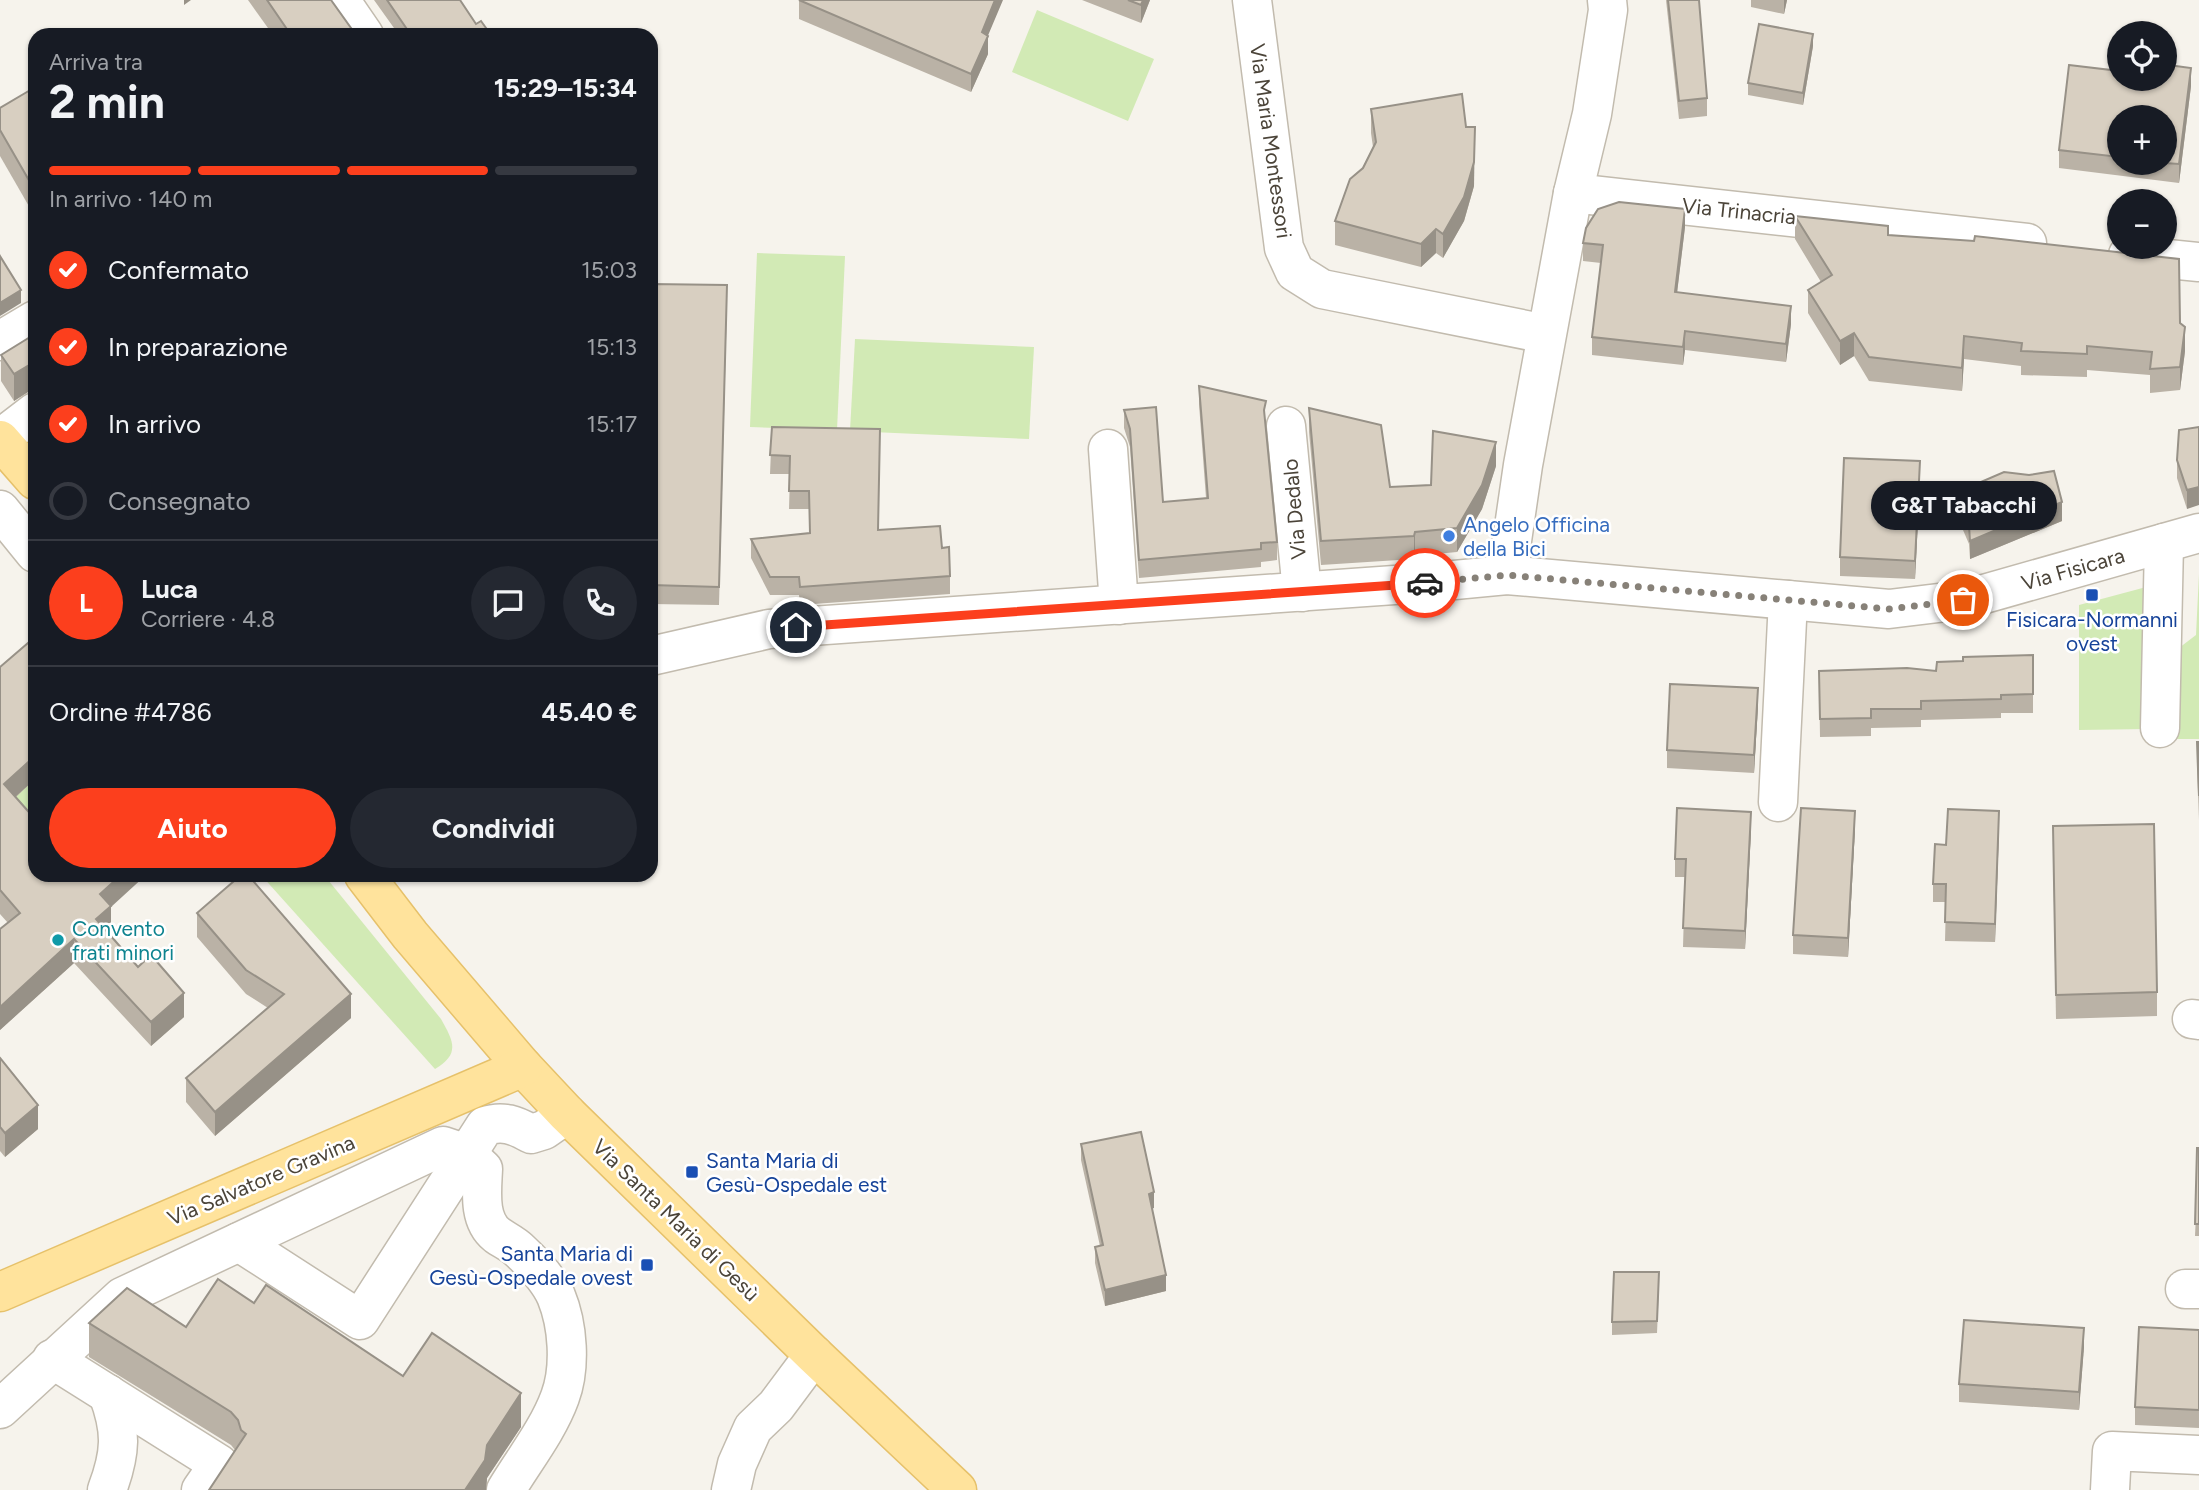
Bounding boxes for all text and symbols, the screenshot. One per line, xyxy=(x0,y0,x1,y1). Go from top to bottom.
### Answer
map controls xyxy=(2107,21,2177,259)
button: locate xyxy=(2107,21,2177,91)
street label: Via Maria Montessori xyxy=(1245,42,1297,240)
text: Arriva tra xyxy=(49,48,143,76)
text: 15:29–15:34 xyxy=(494,72,637,104)
text: 2 min xyxy=(49,74,165,130)
button: + xyxy=(2107,105,2177,175)
text: In arrivo · 140 m xyxy=(49,185,212,213)
button: − xyxy=(2107,189,2177,259)
street label: Via Trinacria xyxy=(1681,193,1797,229)
icon: check xyxy=(49,251,87,289)
text: Confermato xyxy=(108,254,249,286)
text: 15:03 xyxy=(581,256,637,284)
icon: check xyxy=(49,328,87,366)
text: In preparazione xyxy=(108,331,288,363)
text: 15:13 xyxy=(586,333,637,361)
icon: check xyxy=(49,405,87,443)
text: In arrivo xyxy=(108,408,201,440)
text: 15:17 xyxy=(587,410,637,438)
street label: Via Dedalo xyxy=(1277,458,1311,560)
callout: G&T Tabacchi xyxy=(1870,481,2056,530)
text: Consegnato xyxy=(108,485,251,517)
text: G&T Tabacchi xyxy=(1891,491,2037,519)
place label: Angelo Officina della Bici xyxy=(1463,512,1610,561)
marker: Angelo Officina della Bici xyxy=(1441,528,1457,544)
street label: Via Fisicara xyxy=(2019,542,2127,596)
courier xyxy=(1390,548,1460,618)
icon: car xyxy=(1406,564,1444,602)
button: chat xyxy=(471,566,545,640)
button: phone xyxy=(563,566,637,640)
pin xyxy=(1933,570,1993,630)
text: Luca xyxy=(141,573,198,605)
icon: bag xyxy=(1944,581,1982,619)
text: L xyxy=(79,587,93,619)
marker: Fisicara-Normanni ovest xyxy=(2084,587,2100,603)
pin xyxy=(766,597,826,657)
text: Corriere · 4.8 xyxy=(141,605,275,633)
place label: Fisicara-Normanni ovest xyxy=(2006,607,2178,656)
icon: home xyxy=(777,608,815,646)
text: Ordine #4786 xyxy=(49,696,212,728)
text: 45.40 € xyxy=(541,696,637,728)
button: Aiuto xyxy=(49,788,336,868)
button: Condividi xyxy=(350,788,637,868)
place label: Convento frati minori xyxy=(72,916,174,965)
marker: Convento frati minori xyxy=(50,932,66,948)
street label: Via Salvatore Gravina xyxy=(164,1129,358,1231)
street label: Via Santa Maria di Gesù xyxy=(587,1134,765,1306)
place label: Santa Maria di Gesù-Ospedale est xyxy=(706,1148,887,1197)
marker: Santa Maria di Gesù-Ospedale est xyxy=(684,1164,700,1180)
place label: Santa Maria di Gesù-Ospedale ovest xyxy=(429,1241,633,1290)
marker: Santa Maria di Gesù-Ospedale ovest xyxy=(639,1257,655,1273)

